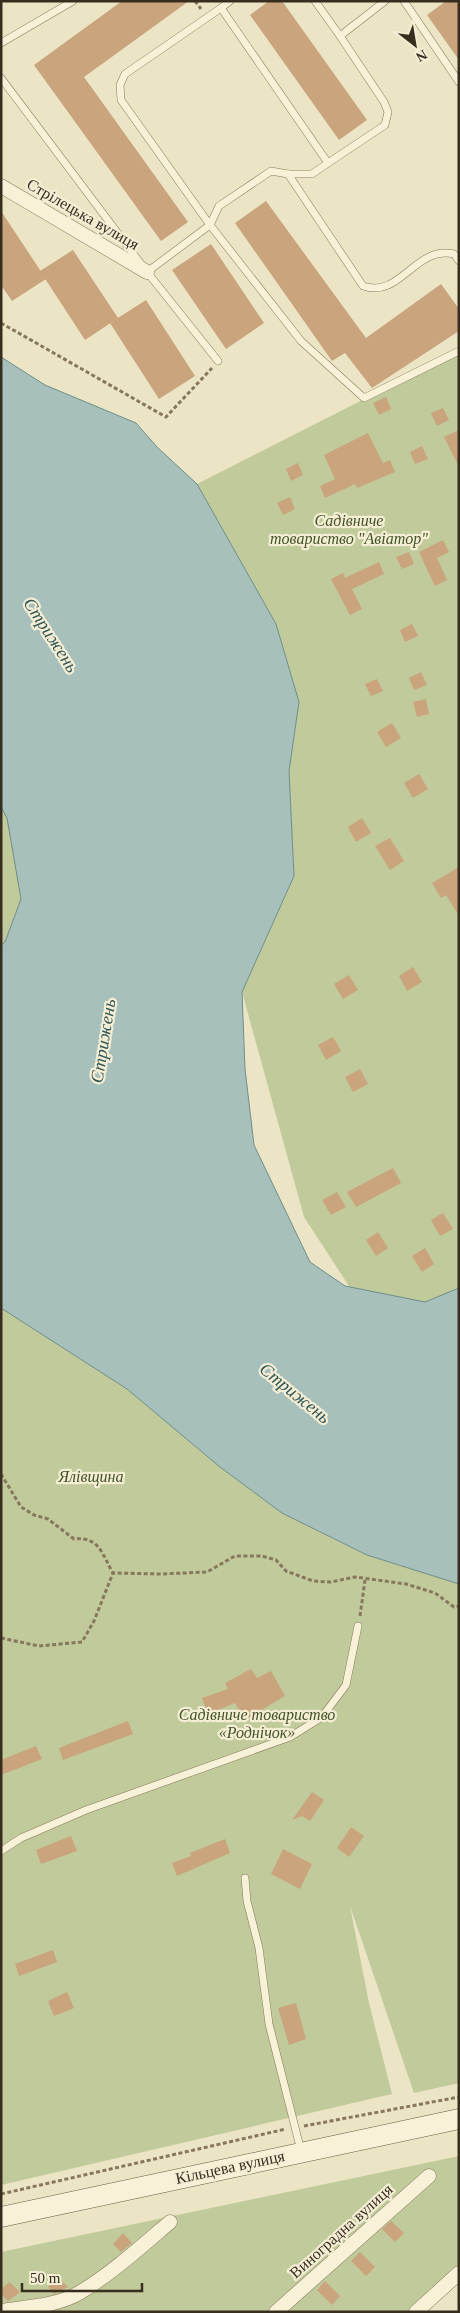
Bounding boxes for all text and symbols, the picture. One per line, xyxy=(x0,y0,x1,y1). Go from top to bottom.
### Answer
north arrow xyxy=(390,20,440,70)
text: N xyxy=(413,47,430,65)
street label: Стрілецька вулиця xyxy=(23,175,143,254)
park label: Садівниче товариство "Авіатор" xyxy=(270,512,428,548)
water label: Стрижень xyxy=(19,594,83,676)
water label: Стрижень xyxy=(86,998,120,1084)
water label: Стрижень xyxy=(256,1359,334,1427)
park label: Ялівщина xyxy=(58,1468,123,1486)
park label: Садівниче товариство «Роднічок» xyxy=(179,1706,335,1741)
street label: Кільцева вулиця xyxy=(174,2147,287,2188)
street label: Виноградна вулиця xyxy=(286,2180,397,2282)
scale bar xyxy=(22,2260,142,2292)
text: 50 m xyxy=(30,2270,61,2286)

